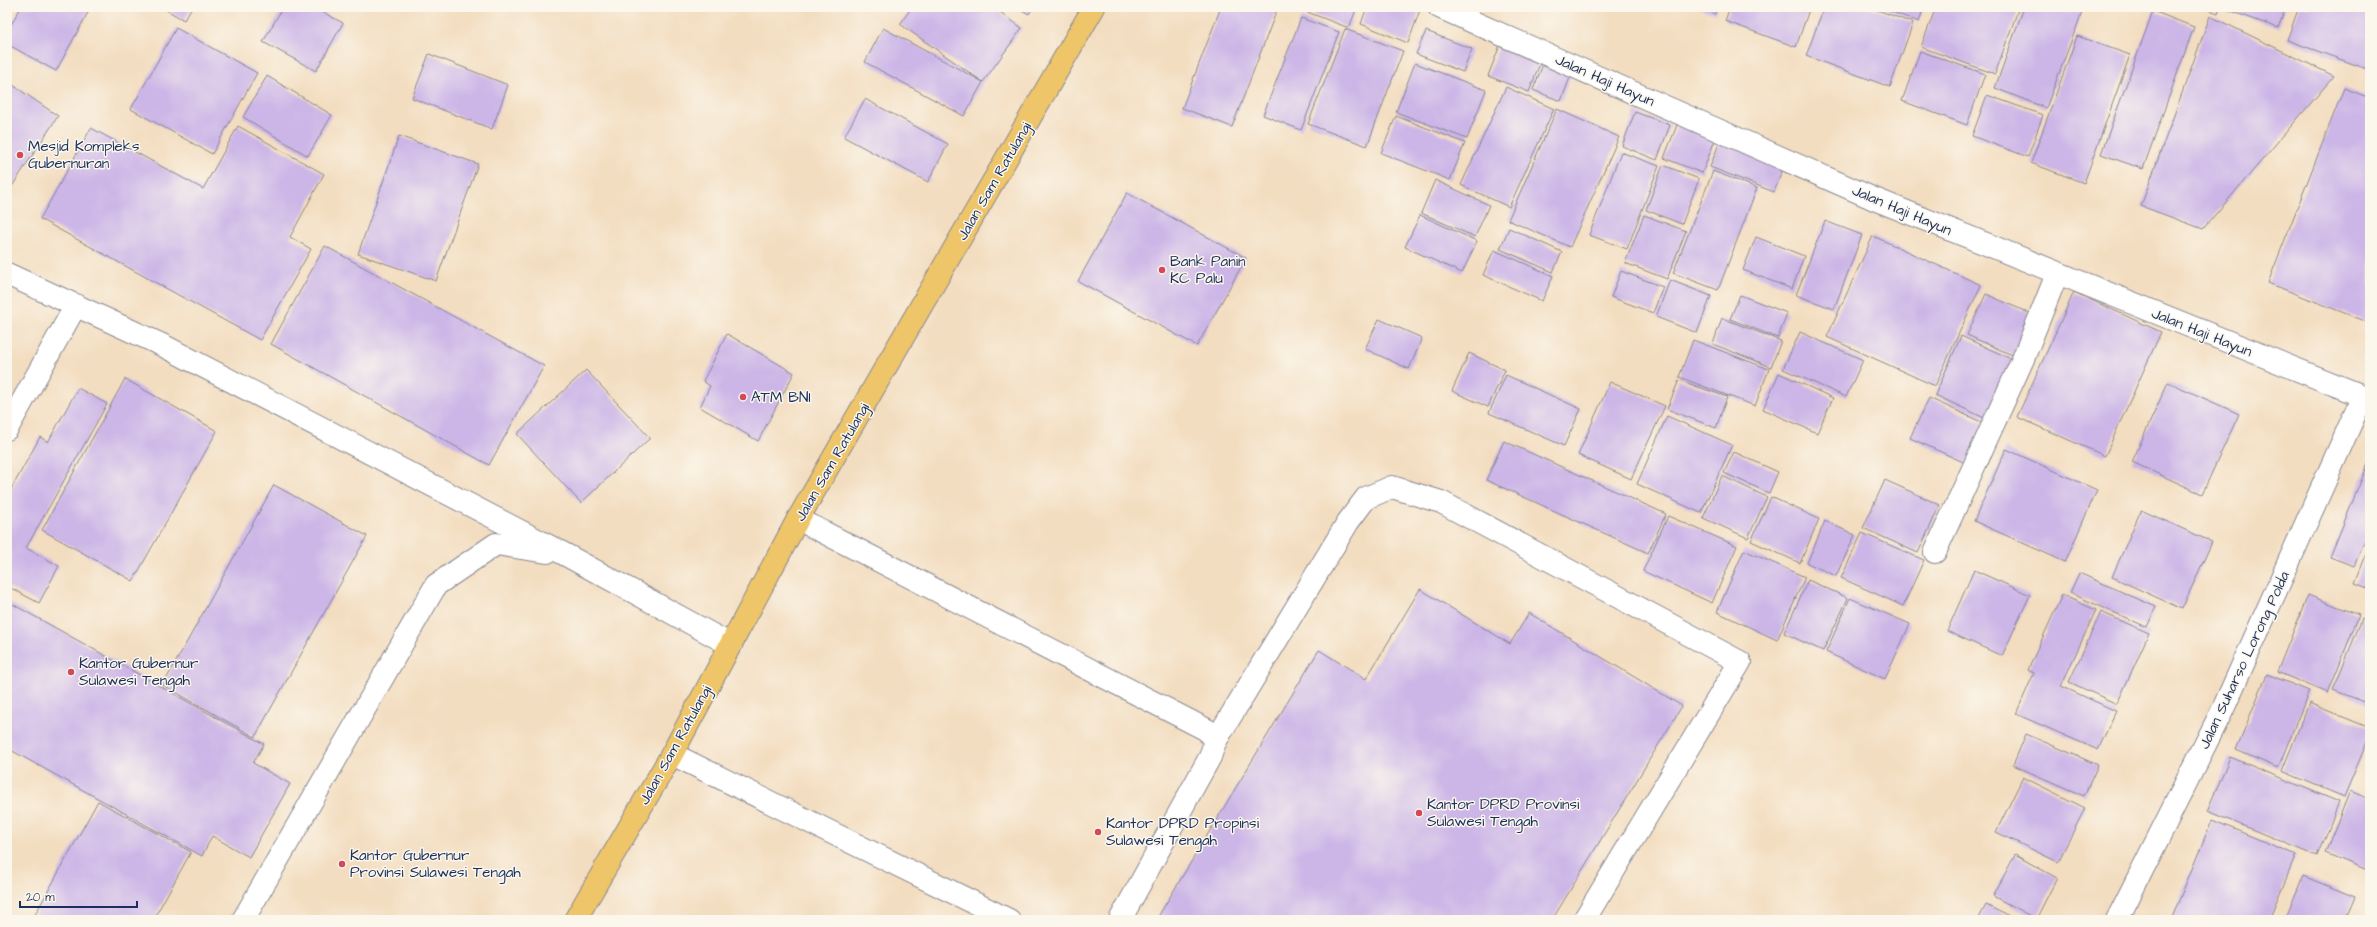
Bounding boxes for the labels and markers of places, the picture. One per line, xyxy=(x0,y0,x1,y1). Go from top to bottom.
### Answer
place label: Mesjid Kompleks Gubernuran xyxy=(28,136,140,174)
marker: Mesjid Kompleks Gubernuran xyxy=(15,150,25,160)
place label: Bank Panin KC Palu xyxy=(1170,251,1246,289)
marker: Bank Panin KC Palu xyxy=(1157,265,1167,275)
place label: ATM BNI xyxy=(751,387,811,408)
marker: ATM BNI xyxy=(738,392,748,402)
place label: Kantor Gubernur Sulawesi Tengah xyxy=(79,653,198,692)
marker: Kantor Gubernur Sulawesi Tengah xyxy=(66,667,76,677)
place label: Kantor DPRD Provinsi Sulawesi Tengah xyxy=(1427,794,1580,833)
marker: Kantor DPRD Provinsi Sulawesi Tengah xyxy=(1414,808,1424,818)
place label: Kantor DPRD Propinsi Sulawesi Tengah xyxy=(1106,813,1260,852)
marker: Kantor DPRD Propinsi Sulawesi Tengah xyxy=(1093,827,1103,837)
place label: Kantor Gubernur Provinsi Sulawesi Tengah xyxy=(350,845,521,884)
marker: Kantor Gubernur Provinsi Sulawesi Tengah xyxy=(337,859,347,869)

